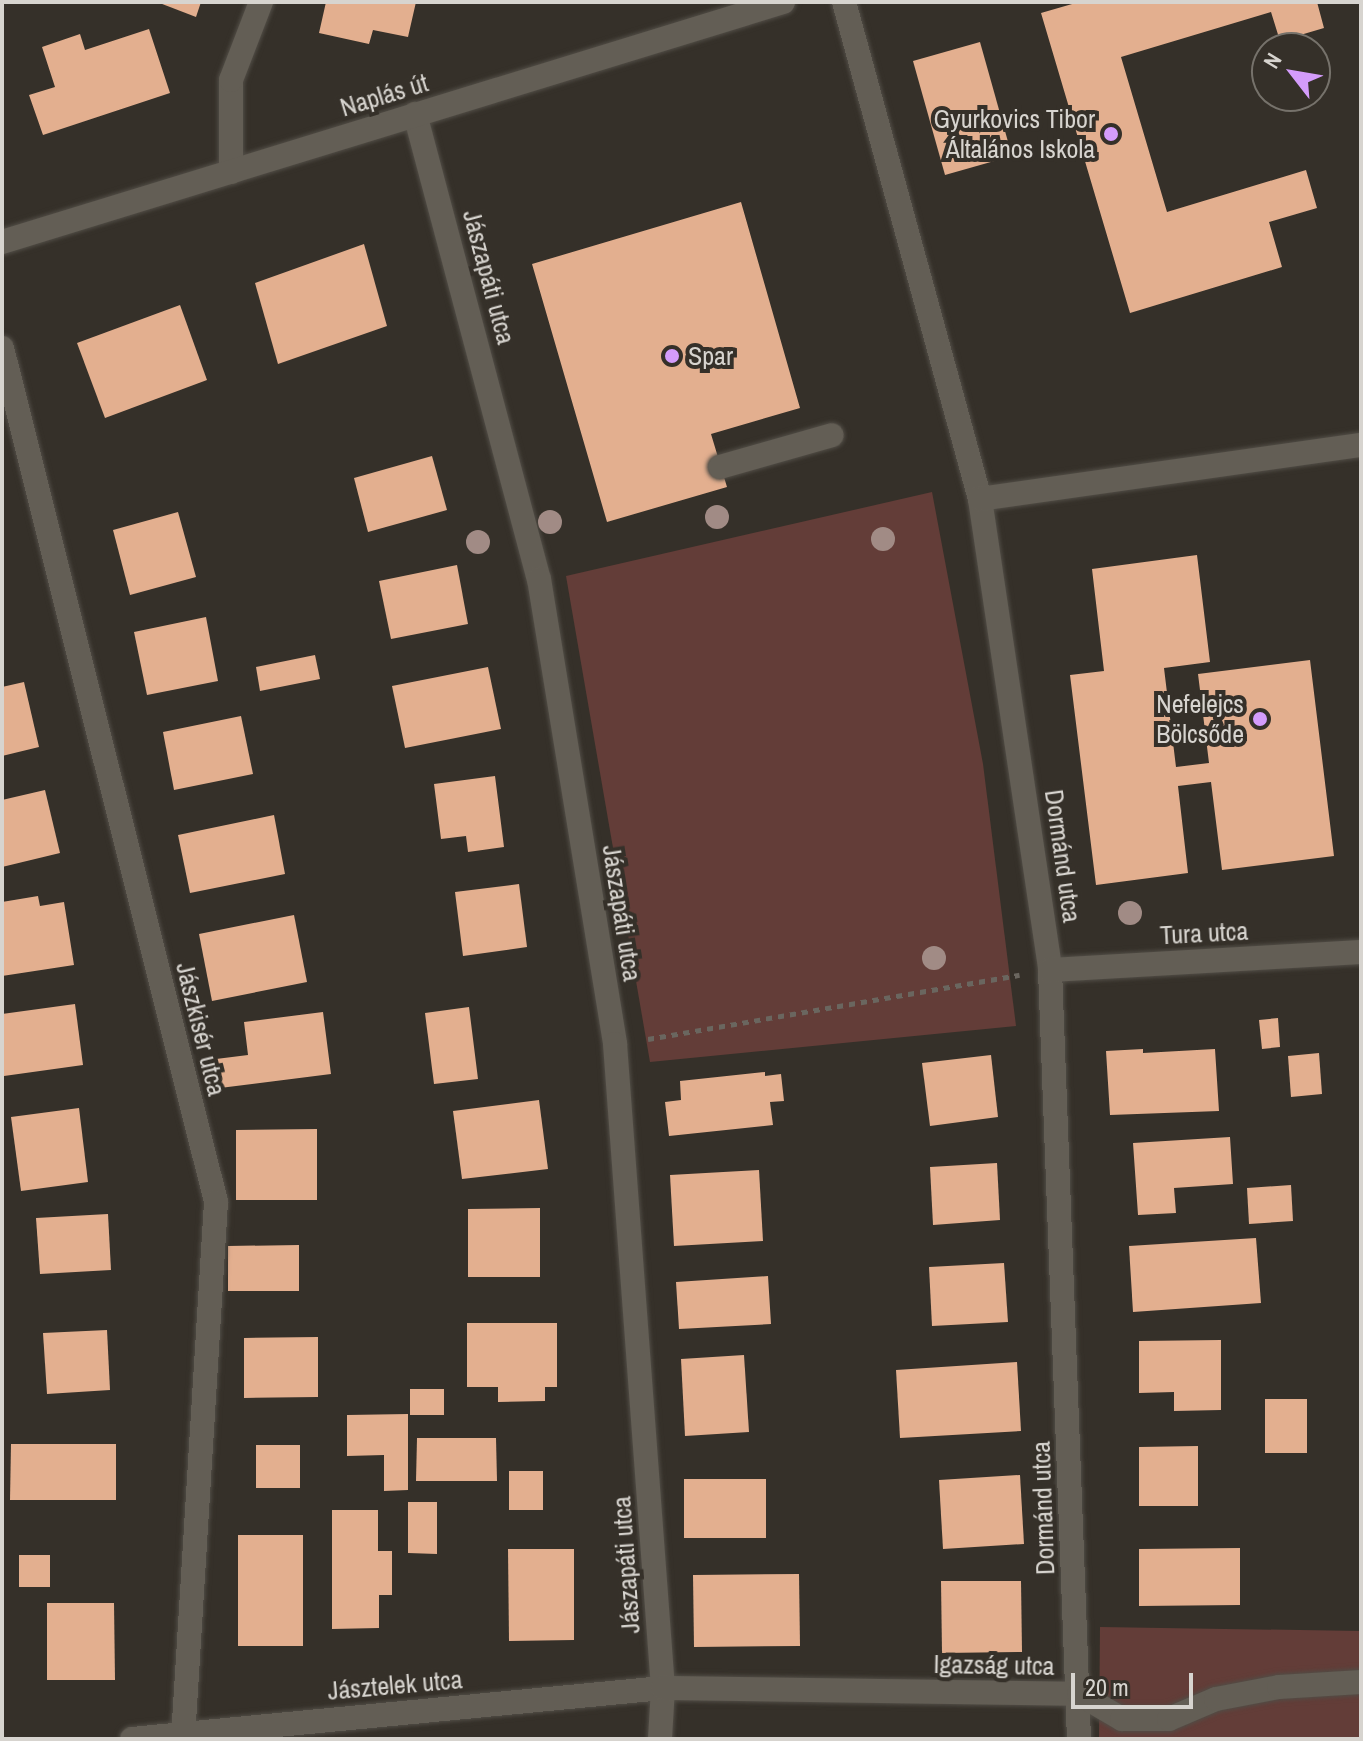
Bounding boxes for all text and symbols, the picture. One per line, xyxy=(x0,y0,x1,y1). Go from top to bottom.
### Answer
north arrow xyxy=(1251,32,1331,112)
text: N xyxy=(1256,47,1288,74)
street label: Naplás út xyxy=(336,67,432,123)
place label: Gyurkovics Tibor Általános Iskola xyxy=(933,103,1095,164)
marker: Gyurkovics Tibor Általános Iskola xyxy=(1102,125,1120,143)
street label: Jászapáti utca xyxy=(456,207,522,347)
place label: Spar xyxy=(688,340,733,372)
marker: Spar xyxy=(663,347,681,365)
place label: Nefelejcs Bölcsőde xyxy=(1156,688,1244,750)
marker: Nefelejcs Bölcsőde xyxy=(1251,710,1269,728)
street label: Dormánd utca xyxy=(1038,788,1088,924)
street label: Jászapáti utca xyxy=(596,843,648,983)
street label: Tura utca xyxy=(1159,915,1249,951)
street label: Jászkisér utca xyxy=(169,959,233,1099)
street label: Dormánd utca xyxy=(1025,1441,1061,1575)
street label: Jászapáti utca xyxy=(606,1495,646,1635)
street label: Igazság utca xyxy=(933,1648,1055,1682)
scale bar xyxy=(1075,1657,1197,1707)
street label: Jásztelek utca xyxy=(326,1664,464,1706)
text: 20 m xyxy=(1085,1671,1129,1703)

